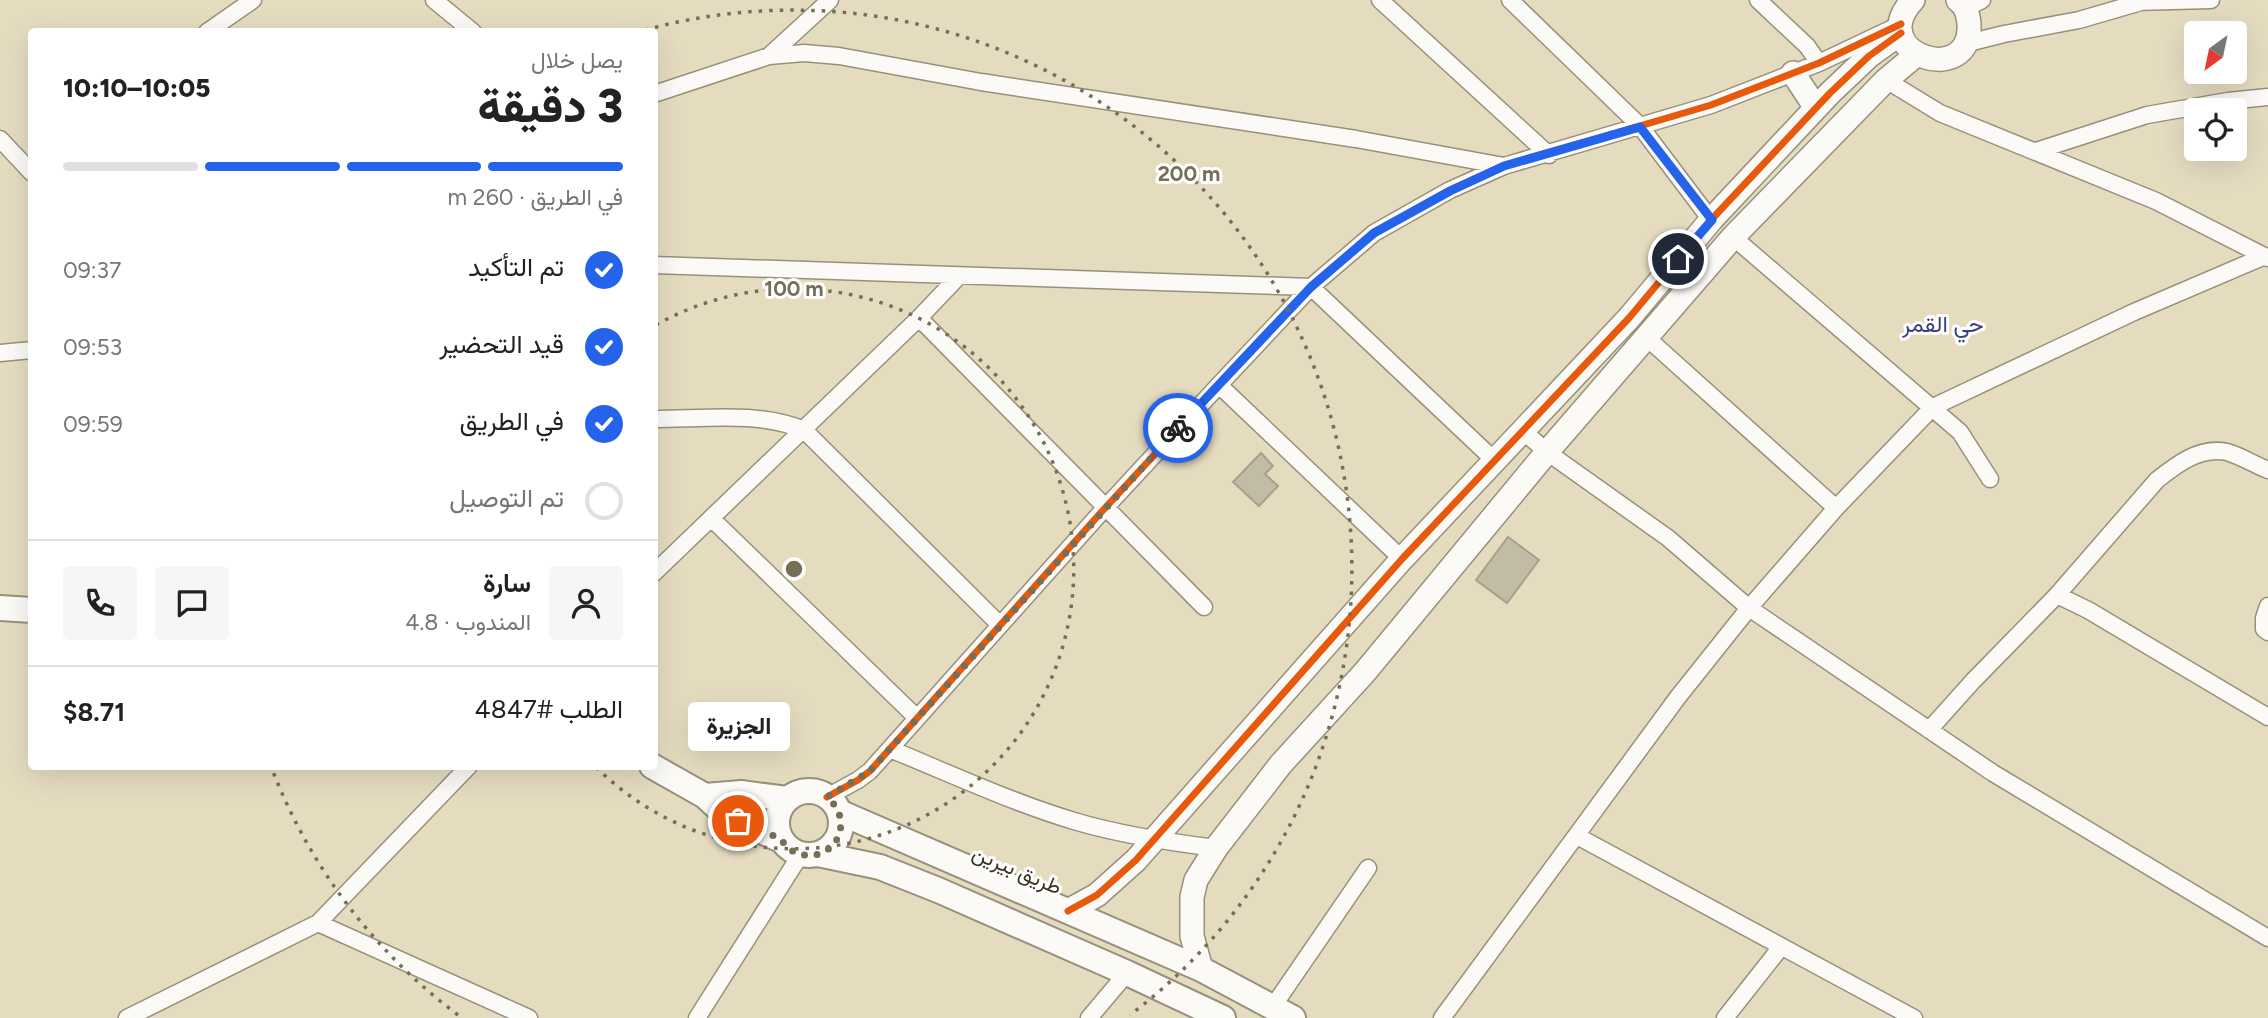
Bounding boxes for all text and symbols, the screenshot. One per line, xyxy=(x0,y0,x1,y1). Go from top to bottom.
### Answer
north arrow xyxy=(2184,21,2247,84)
map controls xyxy=(2184,21,2247,161)
text: يصل خلال xyxy=(531,46,623,74)
text: 10:05–10:10 xyxy=(63,72,210,104)
text: 3 دقيقة xyxy=(477,78,623,134)
button: locate xyxy=(2184,98,2247,161)
text: 200 m xyxy=(1158,161,1220,186)
text: في الطريق · 260 m xyxy=(448,183,623,211)
pin xyxy=(1648,229,1708,289)
icon: home xyxy=(1659,240,1697,278)
text: تم التأكيد xyxy=(468,251,564,283)
icon: check xyxy=(585,251,623,289)
text: 09:37 xyxy=(63,256,121,284)
text: 100 m xyxy=(764,276,824,301)
district label: حي القمر xyxy=(1901,310,1984,343)
text: قيد التحضير xyxy=(439,328,564,360)
icon: check xyxy=(585,328,623,366)
text: 09:53 xyxy=(63,333,122,361)
courier xyxy=(1143,393,1213,463)
text: في الطريق xyxy=(460,405,564,437)
icon: check xyxy=(585,405,623,443)
icon: bike xyxy=(1159,409,1197,447)
text: 09:59 xyxy=(63,410,123,438)
text: تم التوصيل xyxy=(449,482,564,514)
centre of rings xyxy=(782,557,806,581)
button: phone xyxy=(63,566,137,640)
button: chat xyxy=(155,566,229,640)
button: person xyxy=(549,566,623,640)
text: سارة xyxy=(483,567,531,599)
text: المندوب · 4.8 xyxy=(405,608,531,636)
text: الطلب #4847 xyxy=(475,693,623,725)
text: $8.71 xyxy=(63,696,125,728)
callout: الجزيرة xyxy=(687,702,789,751)
text: الجزيرة xyxy=(707,712,771,740)
pin xyxy=(708,791,768,851)
icon: bag xyxy=(719,802,757,840)
street label: طريق بيرين xyxy=(968,840,1066,900)

